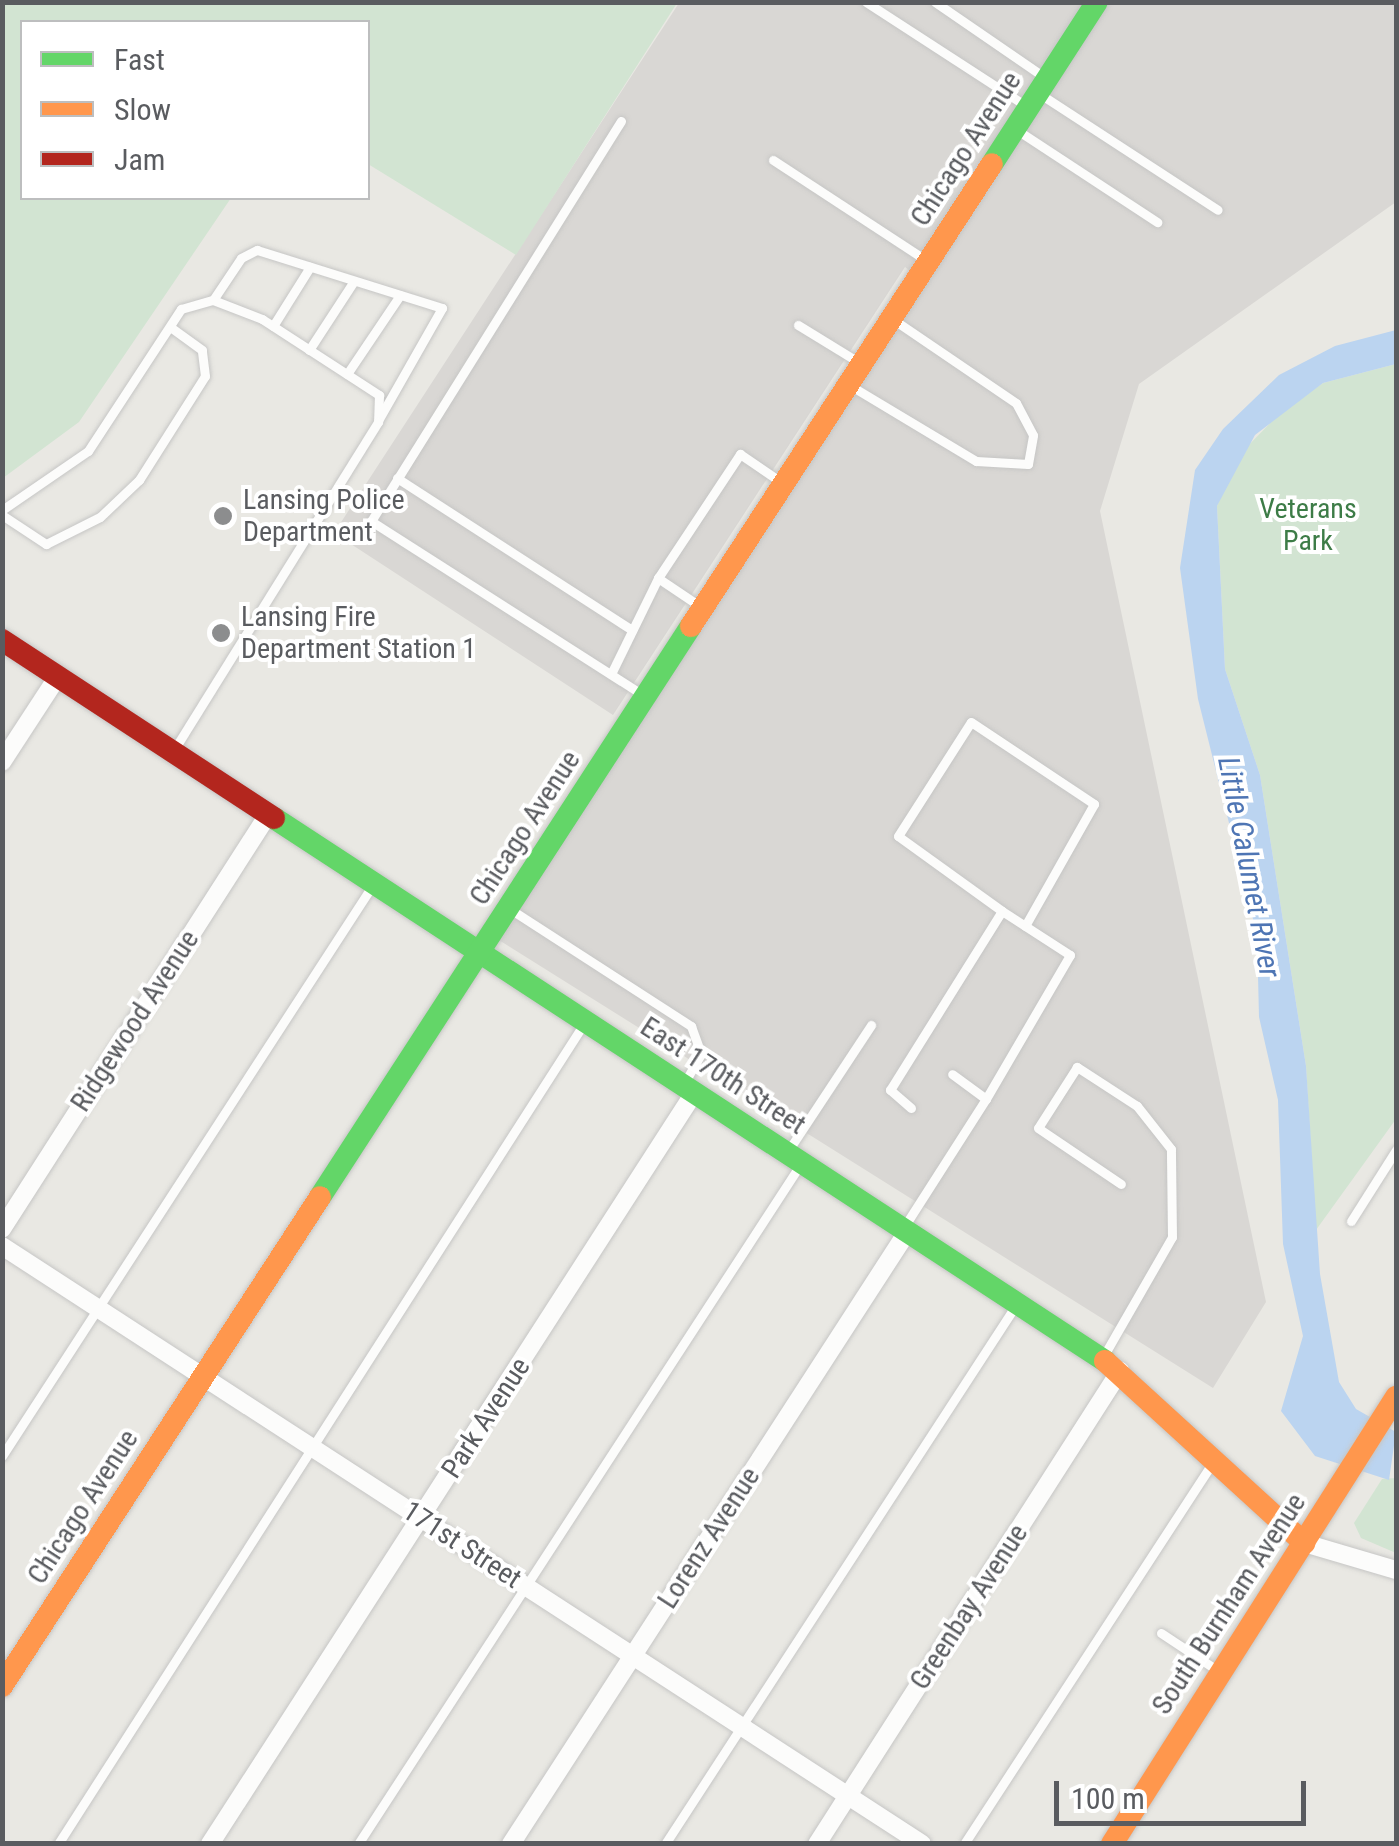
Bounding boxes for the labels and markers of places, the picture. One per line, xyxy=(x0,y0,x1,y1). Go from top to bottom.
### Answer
place label: Lansing Police Department xyxy=(243,483,405,549)
marker: Lansing Police Department xyxy=(212,505,234,527)
place label: Lansing Fire Department Station 1 xyxy=(241,600,476,666)
marker: Lansing Fire Department Station 1 xyxy=(210,622,232,644)

